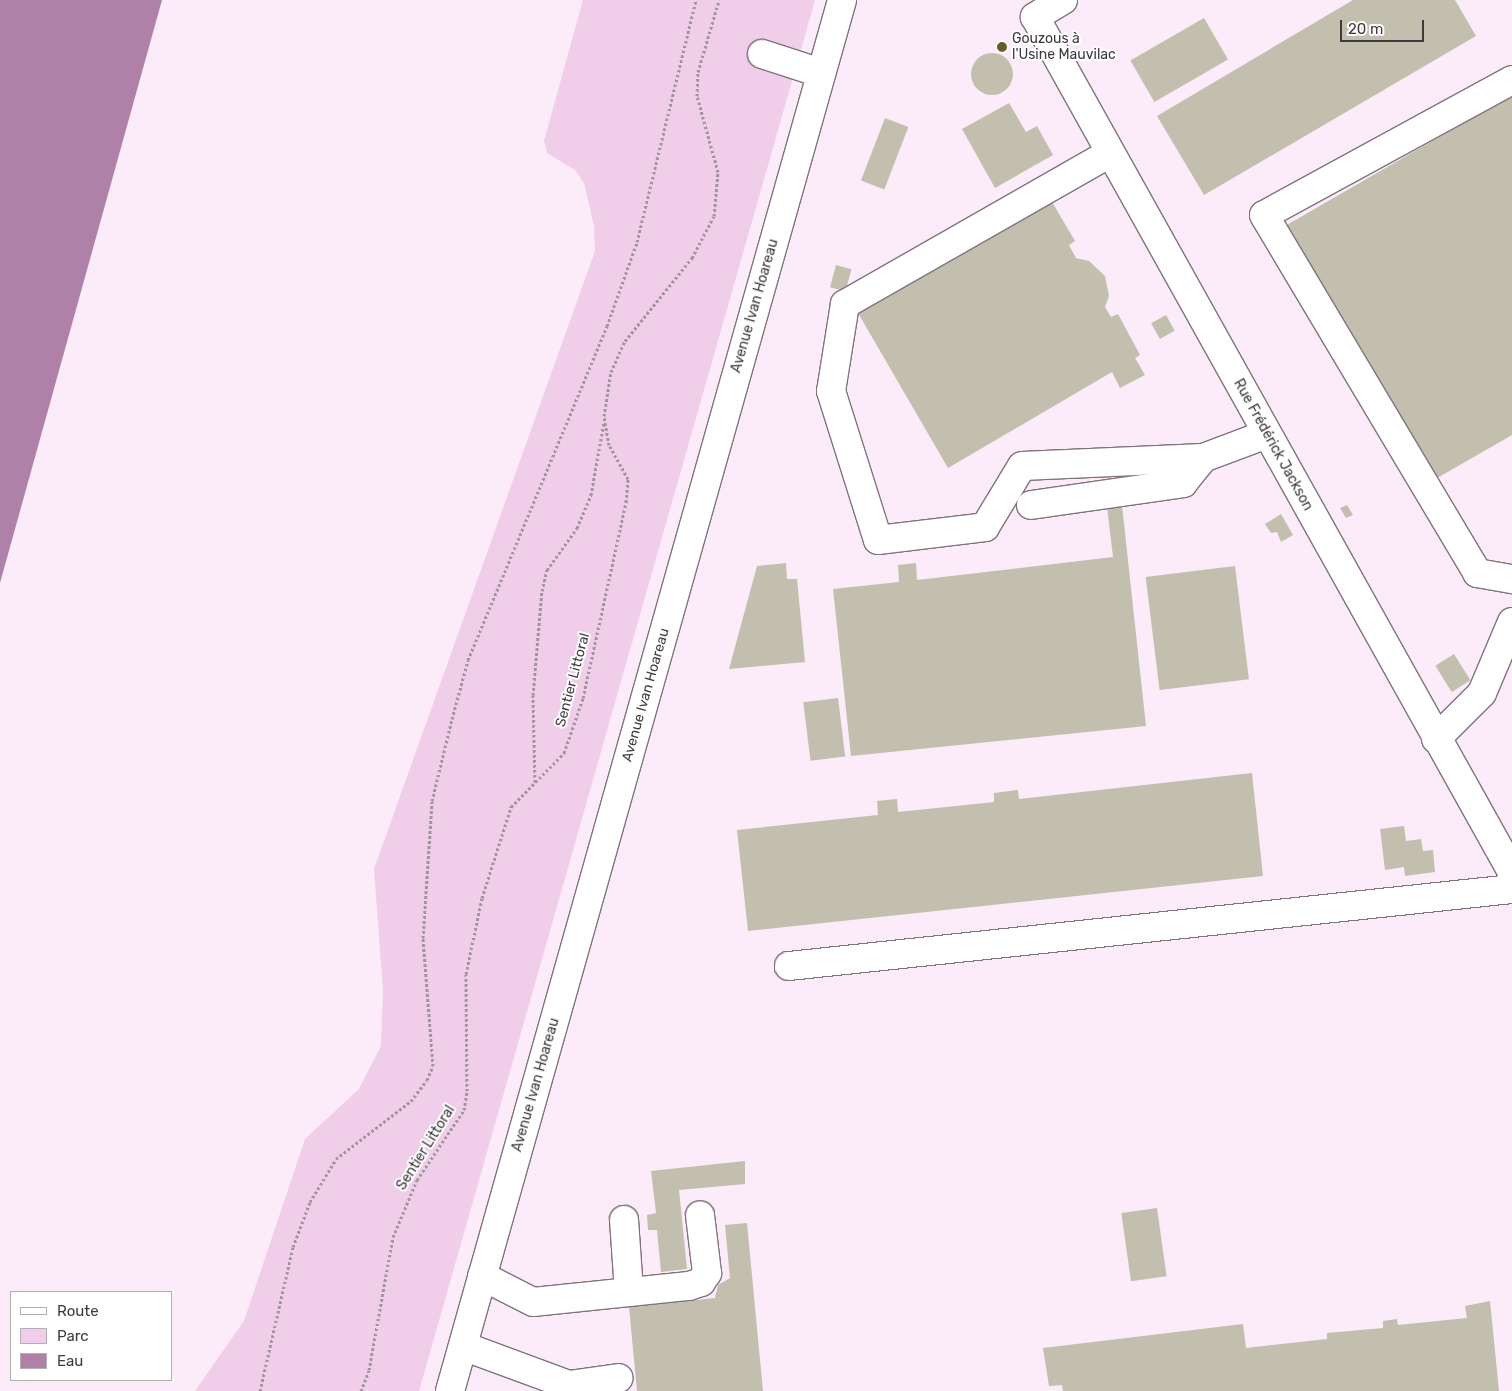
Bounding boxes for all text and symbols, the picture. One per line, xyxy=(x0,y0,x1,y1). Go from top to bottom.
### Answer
scale bar xyxy=(1342,10,1426,42)
text: 20 m xyxy=(1348,20,1383,38)
place label: Gouzous à l'Usine Mauvilac xyxy=(1012,31,1116,64)
marker: Gouzous à l'Usine Mauvilac xyxy=(996,41,1008,53)
street label: Avenue Ivan Hoareau xyxy=(728,237,782,375)
street label: Rue Frédérick Jackson xyxy=(1230,376,1316,514)
street label: Avenue Ivan Hoareau xyxy=(619,626,673,764)
street label: Sentier Littoral xyxy=(552,631,594,729)
street label: Avenue Ivan Hoareau xyxy=(509,1016,563,1154)
street label: Sentier Littoral xyxy=(393,1102,459,1194)
legend xyxy=(10,1291,172,1381)
text: Route xyxy=(57,1302,99,1320)
text: Parc xyxy=(57,1327,89,1345)
text: Eau xyxy=(57,1352,83,1370)

